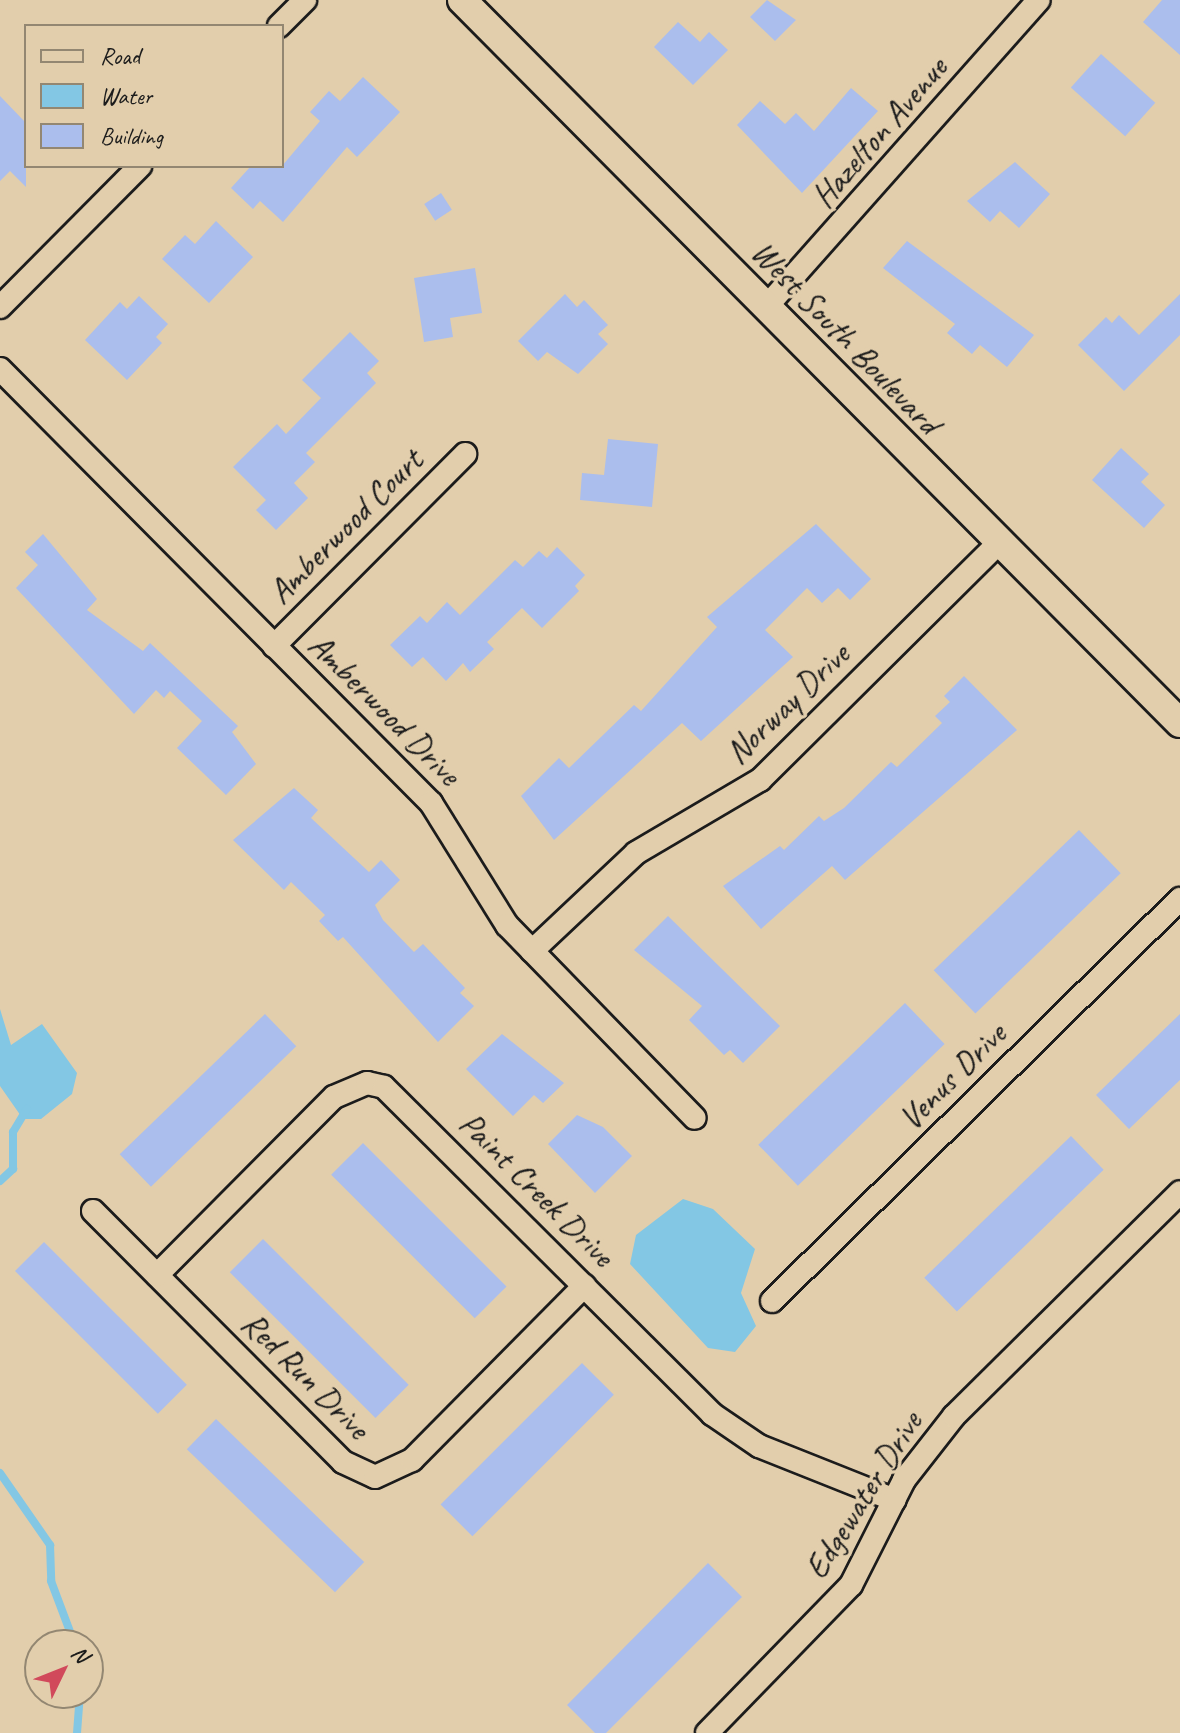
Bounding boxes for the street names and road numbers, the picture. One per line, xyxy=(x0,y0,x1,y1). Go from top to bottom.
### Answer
street label: Hazelton Avenue xyxy=(802,48,956,216)
street label: West South Boulevard xyxy=(743,232,949,442)
street label: Amberwood Court xyxy=(259,440,431,612)
street label: Amberwood Drive xyxy=(300,624,470,794)
street label: Norway Drive xyxy=(716,634,858,772)
street label: Venus Drive xyxy=(890,1014,1014,1138)
street label: Paint Creek Drive xyxy=(451,1103,623,1275)
street label: Red Run Drive xyxy=(233,1302,379,1448)
street label: Edgewater Drive xyxy=(795,1404,931,1586)

